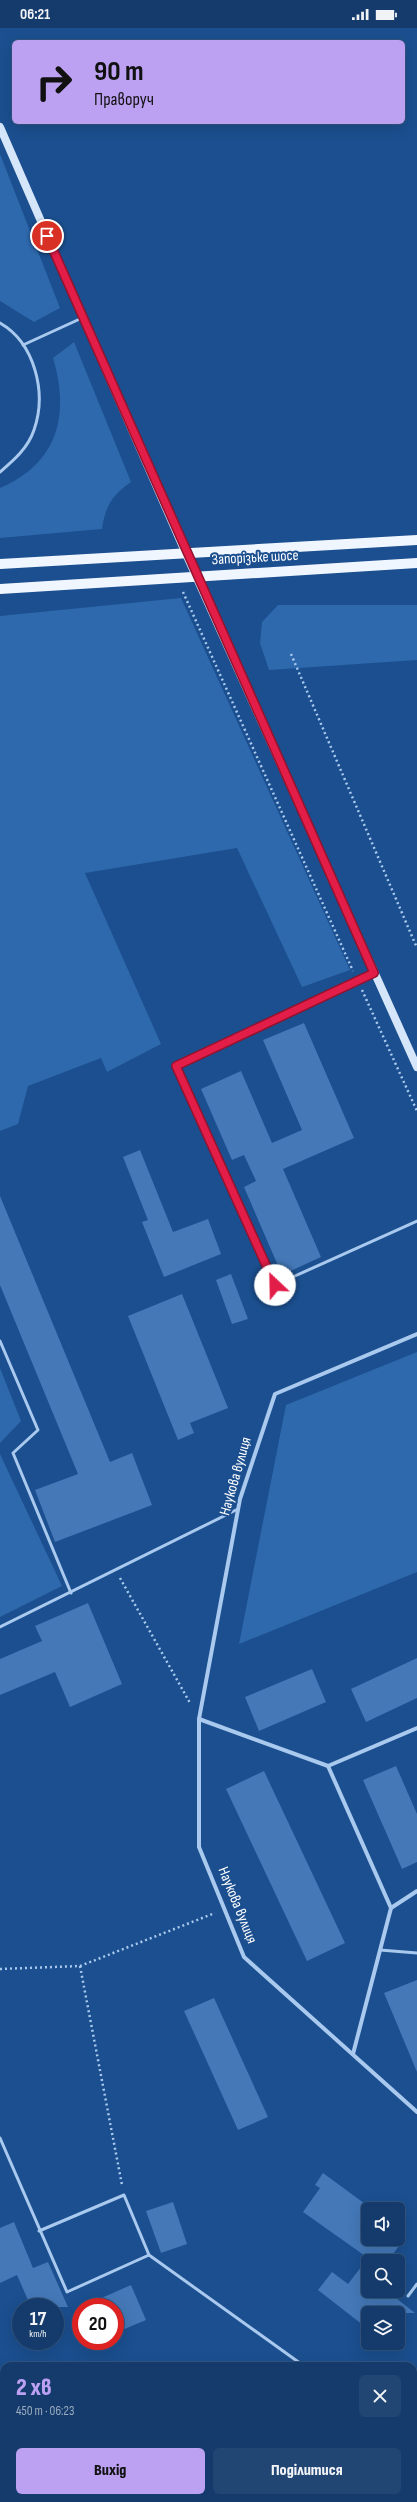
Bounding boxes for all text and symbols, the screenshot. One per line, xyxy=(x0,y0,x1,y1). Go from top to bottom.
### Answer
text: 06:21 xyxy=(20,5,50,24)
text: 90 m xyxy=(94,55,144,88)
icon: right xyxy=(28,56,80,108)
text: Праворуч xyxy=(94,89,154,110)
pin xyxy=(30,219,64,253)
icon: arrive xyxy=(36,225,58,247)
street label: Запорізьке шосе xyxy=(211,546,299,569)
position arrow xyxy=(254,1264,296,1306)
street label: Наукова вулиця xyxy=(215,1435,256,1518)
street label: Наукова вулиця xyxy=(214,1864,262,1946)
map controls xyxy=(361,2202,405,2350)
button: sound xyxy=(361,2202,405,2246)
button: search xyxy=(361,2254,405,2298)
speed limit sign: 20 xyxy=(72,2298,124,2350)
button: layers xyxy=(361,2306,405,2350)
text: 17 xyxy=(30,2307,46,2331)
text: km/h xyxy=(29,2328,47,2340)
text: 2 хв xyxy=(16,2373,52,2402)
button: close xyxy=(359,2375,401,2417)
text: 450 m · 06:23 xyxy=(16,2403,74,2419)
button: Вихід xyxy=(16,2448,205,2494)
button: Поділитися xyxy=(213,2448,401,2494)

